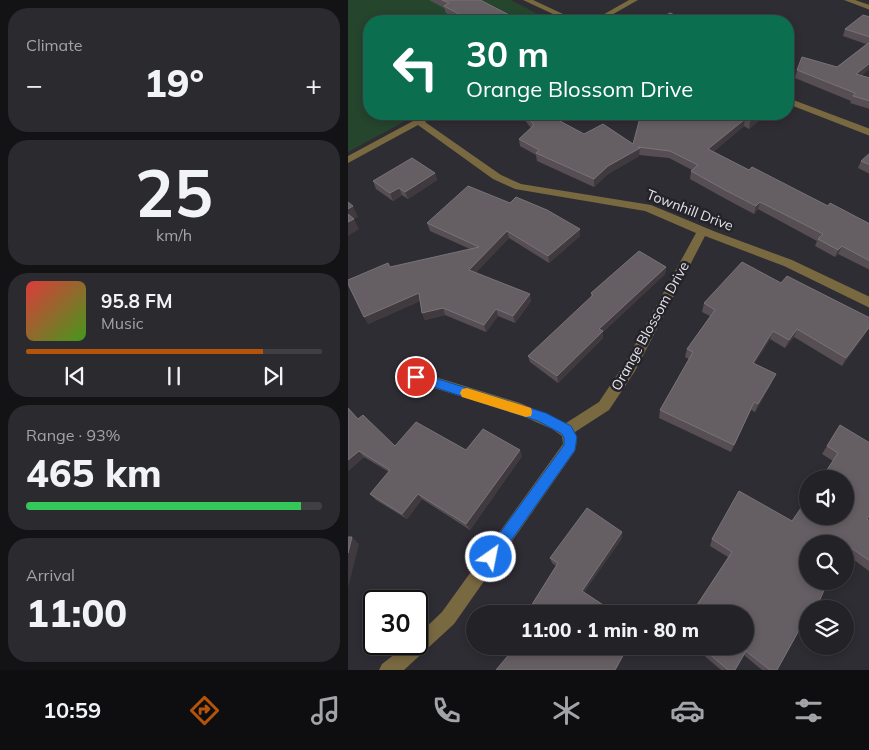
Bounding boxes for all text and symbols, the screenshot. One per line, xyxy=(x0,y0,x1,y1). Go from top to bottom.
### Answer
text: 30 m xyxy=(466,32,549,76)
text: Climate xyxy=(26,35,82,55)
icon: left xyxy=(383,35,448,100)
text: 19° xyxy=(144,59,204,107)
text: − xyxy=(26,67,43,102)
text: + xyxy=(305,67,322,102)
text: Orange Blossom Drive xyxy=(466,75,693,103)
text: 25 xyxy=(135,152,213,233)
street label: Townhill Drive xyxy=(644,185,736,235)
text: km/h xyxy=(156,225,192,245)
street label: Orange Blossom Drive xyxy=(607,258,693,394)
text: 95.8 FM xyxy=(101,289,173,313)
text: Music xyxy=(101,313,144,333)
pin xyxy=(395,356,437,398)
icon: previous xyxy=(61,362,89,390)
icon: pause xyxy=(160,362,188,390)
icon: next xyxy=(259,362,287,390)
icon: arrive xyxy=(402,363,430,391)
text: Range · 93% xyxy=(26,425,121,445)
text: 465 km xyxy=(26,449,162,497)
map controls xyxy=(799,470,854,655)
button: sound xyxy=(799,470,854,525)
position arrow xyxy=(464,530,516,582)
button: search xyxy=(799,535,854,590)
text: Arrival xyxy=(26,565,75,585)
text: 11:00 xyxy=(26,589,127,637)
speed limit sign: 30 xyxy=(363,590,428,655)
button: layers xyxy=(799,600,854,655)
text: 11:00 · 1 min · 80 m xyxy=(521,618,699,642)
icon: directions xyxy=(187,693,222,728)
icon: music xyxy=(308,693,343,728)
icon: phone xyxy=(429,693,464,728)
icon: climate xyxy=(549,693,584,728)
icon: car xyxy=(670,693,705,728)
icon: filters xyxy=(791,693,826,728)
text: 10:59 xyxy=(43,696,101,724)

